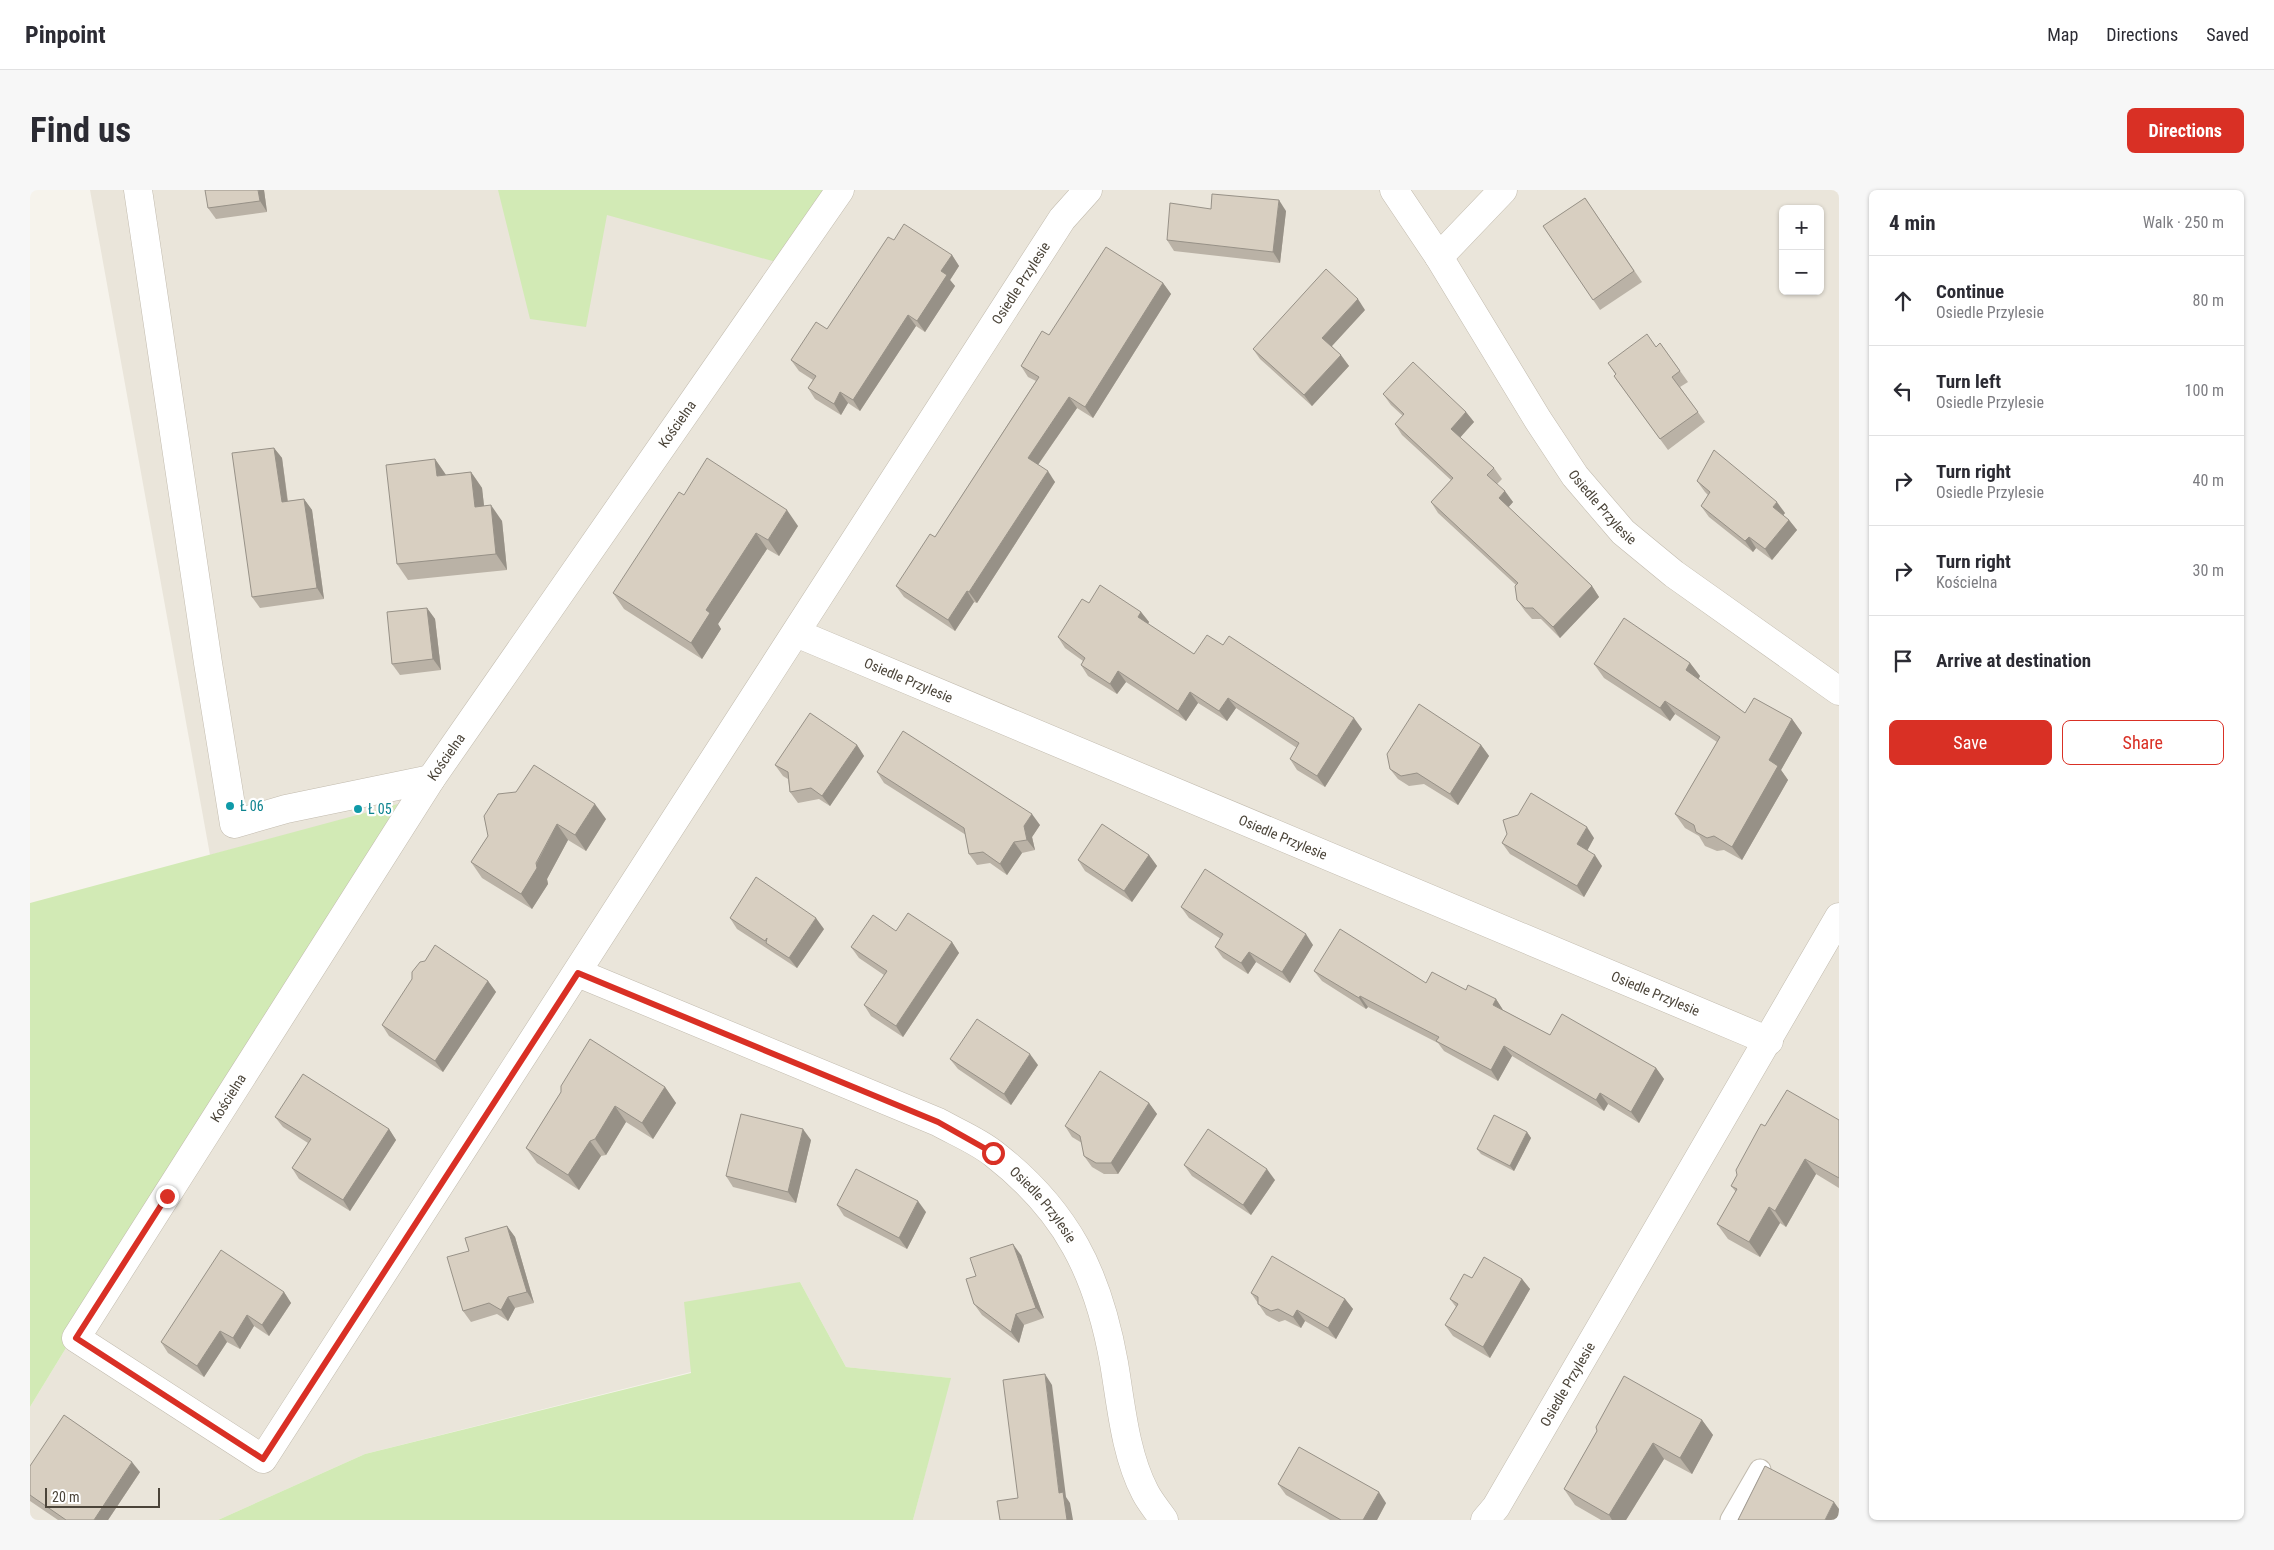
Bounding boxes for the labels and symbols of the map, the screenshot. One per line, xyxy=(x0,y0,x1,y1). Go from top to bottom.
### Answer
street label: Osiedle Przylesie xyxy=(988,239,1053,327)
street label: Kościelna xyxy=(655,397,699,451)
street label: Osiedle Przylesie xyxy=(1565,467,1640,548)
street label: Osiedle Przylesie xyxy=(862,655,956,706)
street label: Kościelna xyxy=(424,730,468,784)
place label: Ł 06 xyxy=(240,798,264,814)
marker: Ł 06 xyxy=(224,800,236,812)
place label: Ł 05 xyxy=(368,801,392,817)
marker: Ł 05 xyxy=(352,803,364,815)
street label: Osiedle Przylesie xyxy=(1236,812,1330,863)
street label: Osiedle Przylesie xyxy=(1609,968,1703,1019)
street label: Kościelna xyxy=(207,1071,249,1125)
route start xyxy=(982,1142,1005,1165)
street label: Osiedle Przylesie xyxy=(1007,1163,1080,1246)
route end xyxy=(156,1185,179,1208)
street label: Osiedle Przylesie xyxy=(1537,1339,1598,1429)
scale bar xyxy=(45,1485,160,1508)

